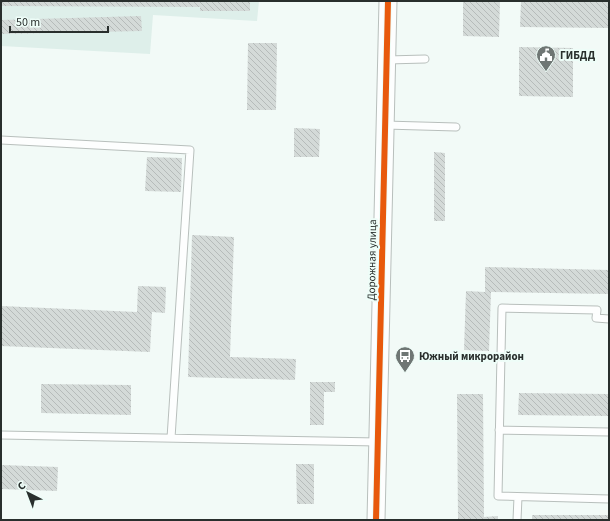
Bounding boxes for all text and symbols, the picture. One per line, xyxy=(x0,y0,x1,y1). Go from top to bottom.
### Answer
scale bar xyxy=(10,8,108,34)
text: 50 m xyxy=(16,14,40,31)
public building icon: ГИБДД xyxy=(535,44,557,72)
place label: ГИБДД xyxy=(560,48,596,63)
street label: Дорожная улица xyxy=(364,219,380,301)
bus stop icon: Южный микрорайон xyxy=(394,345,416,373)
place label: Южный микрорайон xyxy=(419,349,524,364)
north arrow xyxy=(8,473,48,513)
text: С xyxy=(14,478,29,494)

